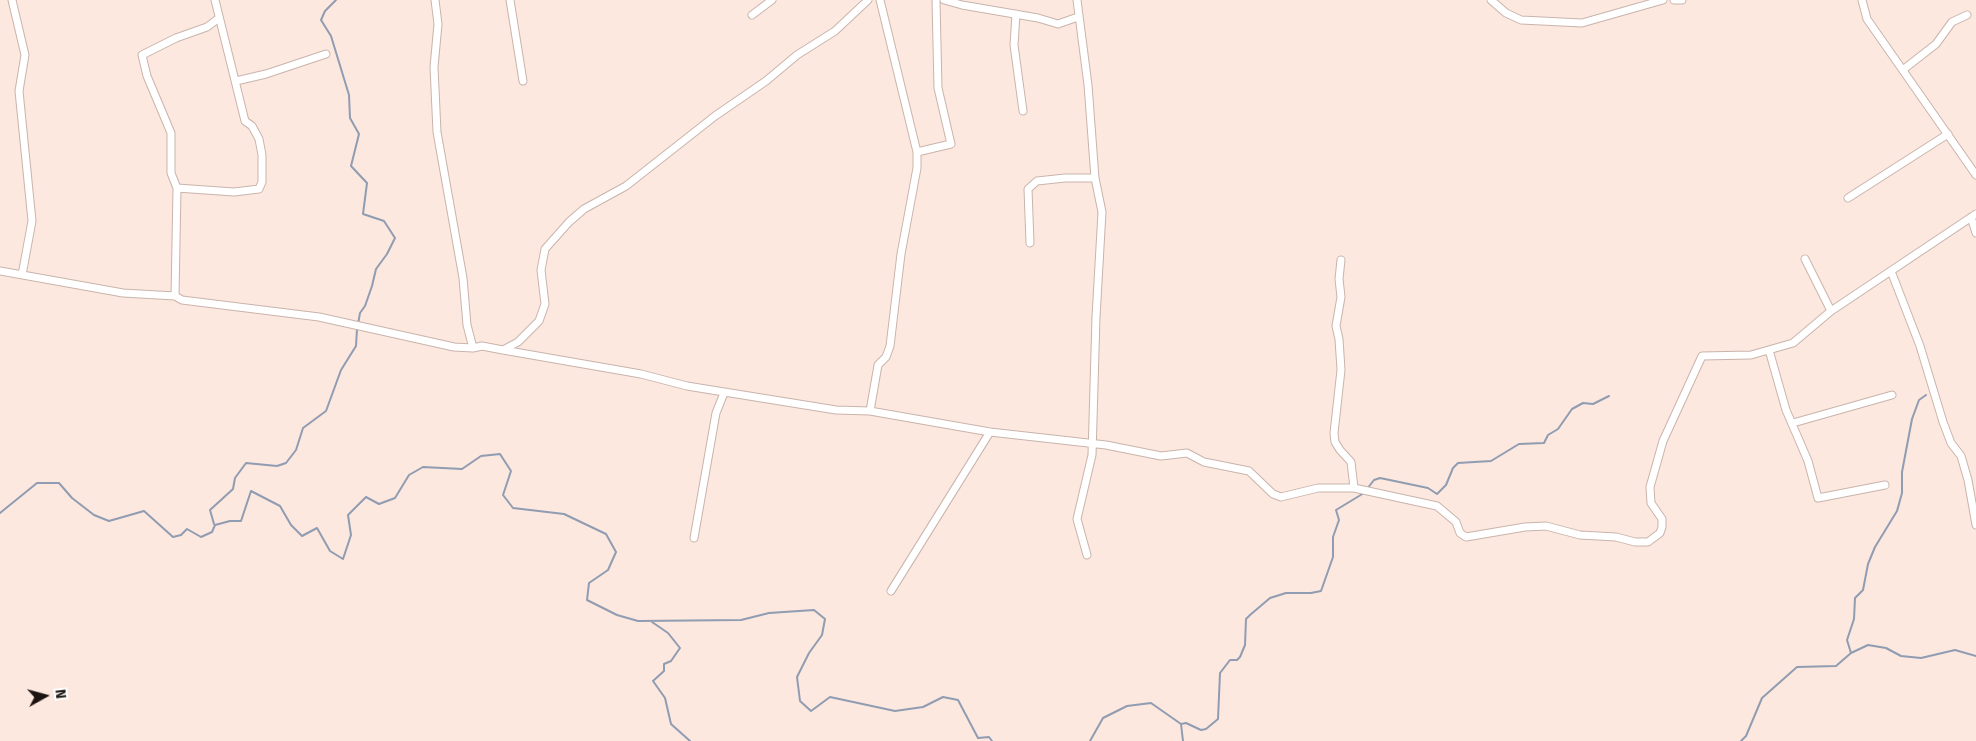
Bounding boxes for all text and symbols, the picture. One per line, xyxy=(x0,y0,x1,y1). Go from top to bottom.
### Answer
north arrow xyxy=(20,671,70,721)
text: N xyxy=(51,688,69,700)

